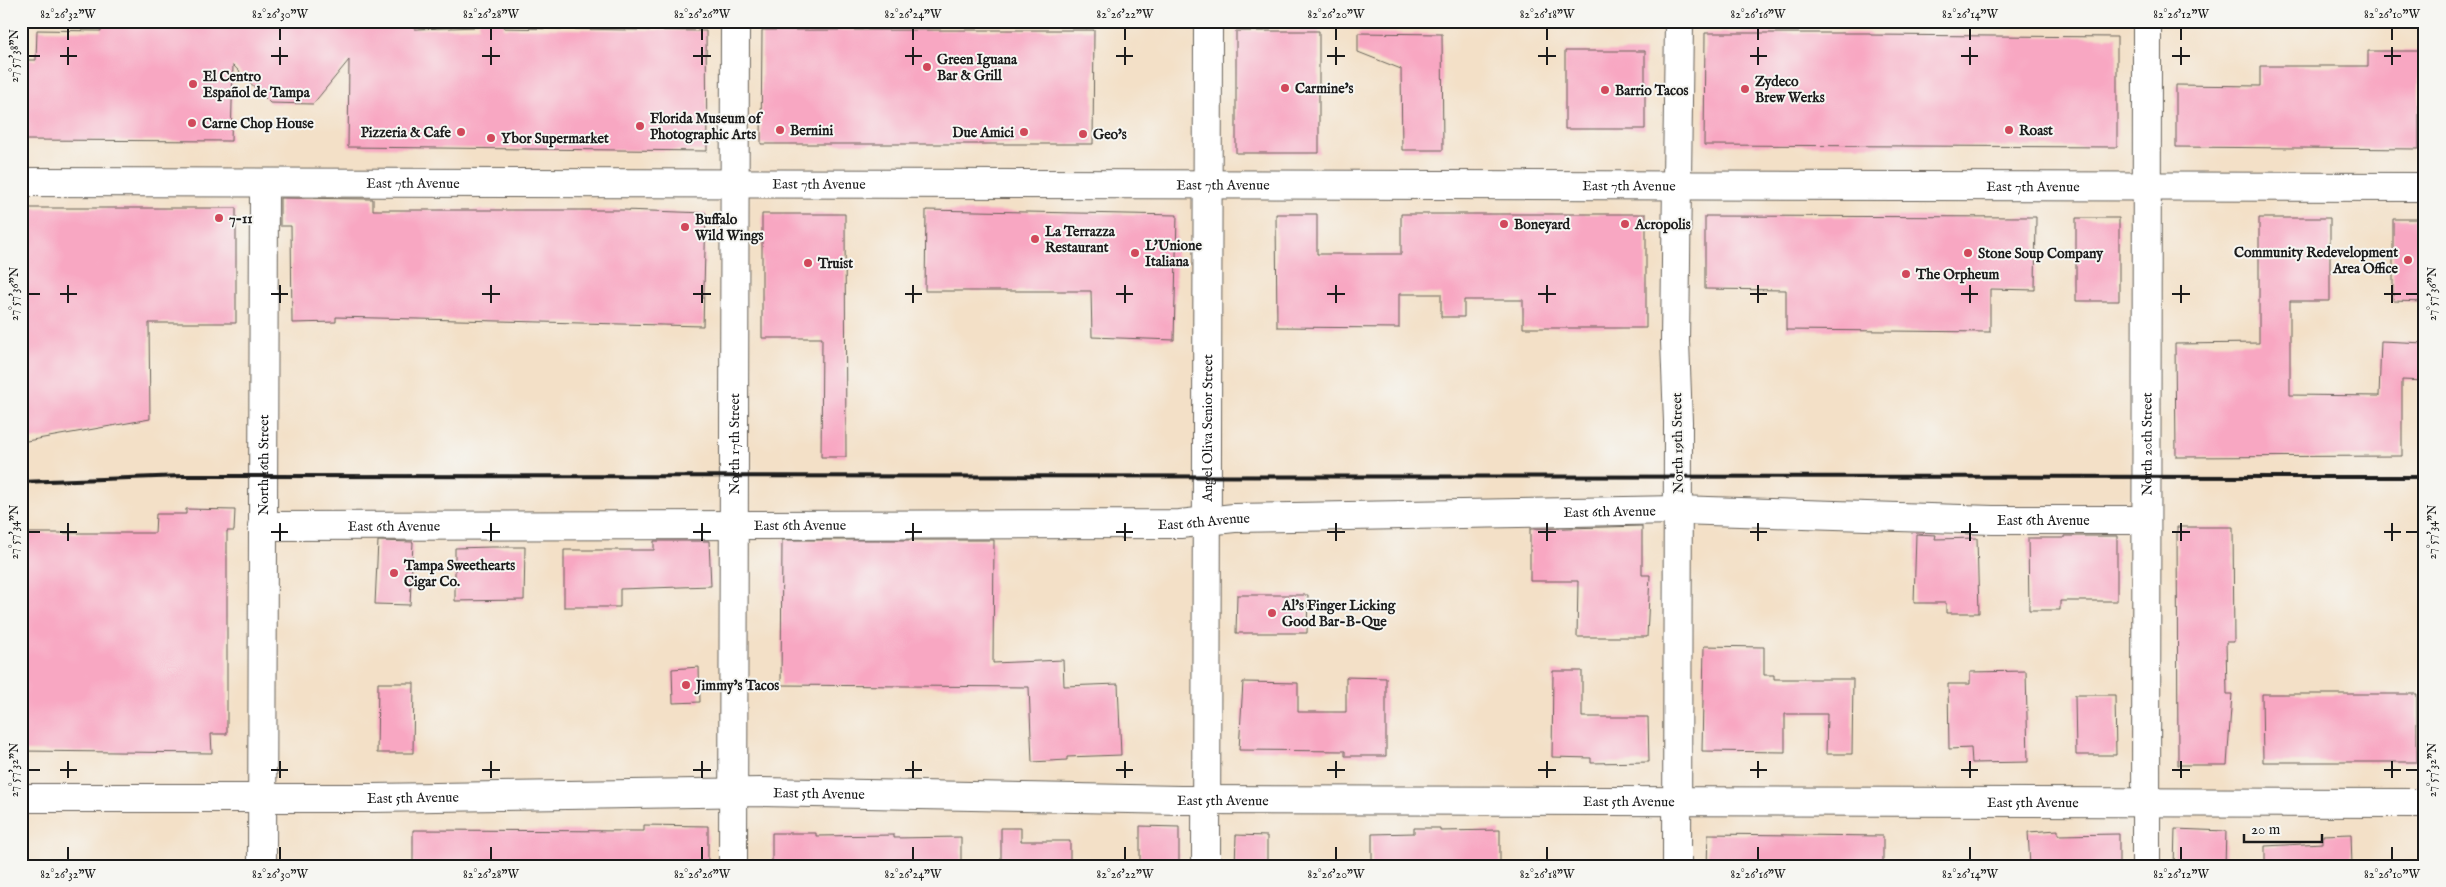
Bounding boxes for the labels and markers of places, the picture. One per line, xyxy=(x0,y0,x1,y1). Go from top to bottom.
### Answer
place label: Green Iguana Bar & Grill xyxy=(937,51,1018,85)
marker: Green Iguana Bar & Grill xyxy=(921,61,933,73)
place label: El Centro Español de Tampa xyxy=(203,68,311,102)
place label: Zydeco Brew Werks xyxy=(1755,73,1825,107)
marker: El Centro Español de Tampa xyxy=(187,78,199,90)
place label: Carmine's xyxy=(1295,80,1353,98)
marker: Carmine's xyxy=(1279,82,1291,94)
place label: Barrio Tacos xyxy=(1615,82,1689,100)
marker: Zydeco Brew Werks xyxy=(1739,83,1751,95)
marker: Barrio Tacos xyxy=(1599,84,1611,96)
place label: Florida Museum of Photographic Arts xyxy=(650,110,764,144)
place label: Carne Chop House xyxy=(202,115,314,133)
marker: Carne Chop House xyxy=(186,117,198,129)
marker: Florida Museum of Photographic Arts xyxy=(634,120,646,132)
place label: Bernini xyxy=(790,122,833,140)
place label: Roast xyxy=(2019,122,2053,140)
place label: Pizzeria & Cafe xyxy=(361,124,452,142)
marker: Bernini xyxy=(774,124,786,136)
place label: Due Amici xyxy=(952,124,1014,142)
marker: Roast xyxy=(2003,124,2015,136)
marker: Pizzeria & Cafe xyxy=(455,126,467,138)
marker: Due Amici xyxy=(1018,126,1030,138)
place label: Geo's xyxy=(1093,126,1127,144)
marker: Geo's xyxy=(1077,128,1089,140)
place label: Ybor Supermarket xyxy=(501,130,609,148)
marker: Ybor Supermarket xyxy=(485,132,497,144)
place label: 7-11 xyxy=(229,210,252,228)
place label: Buffalo Wild Wings xyxy=(694,211,764,245)
marker: 7-11 xyxy=(213,212,225,224)
place label: Boneyard xyxy=(1514,216,1571,234)
place label: Acropolis xyxy=(1634,216,1691,234)
marker: Boneyard xyxy=(1498,218,1510,230)
marker: Acropolis xyxy=(1619,218,1631,230)
marker: Buffalo Wild Wings xyxy=(679,221,691,233)
place label: La Terrazza Restaurant xyxy=(1045,223,1116,257)
marker: La Terrazza Restaurant xyxy=(1029,233,1041,245)
place label: L'Unione Italiana xyxy=(1145,237,1202,271)
place label: Community Redevelopment Area Office xyxy=(2234,244,2399,278)
place label: Stone Soup Company xyxy=(1978,245,2104,263)
marker: L'Unione Italiana xyxy=(1129,247,1141,259)
marker: Stone Soup Company xyxy=(1962,247,1974,259)
marker: Community Redevelopment Area Office xyxy=(2402,254,2414,266)
place label: Truist xyxy=(817,255,853,273)
marker: Truist xyxy=(802,257,814,269)
place label: The Orpheum xyxy=(1915,266,2000,284)
marker: The Orpheum xyxy=(1900,268,1912,280)
place label: Tampa Sweethearts Cigar Co. xyxy=(403,557,515,591)
marker: Tampa Sweethearts Cigar Co. xyxy=(388,567,400,579)
place label: Al's Finger Licking Good Bar-B-Que xyxy=(1281,597,1397,631)
marker: Al's Finger Licking Good Bar-B-Que xyxy=(1266,607,1278,619)
place label: Jimmy's Tacos xyxy=(694,677,779,695)
marker: Jimmy's Tacos xyxy=(680,679,692,691)

